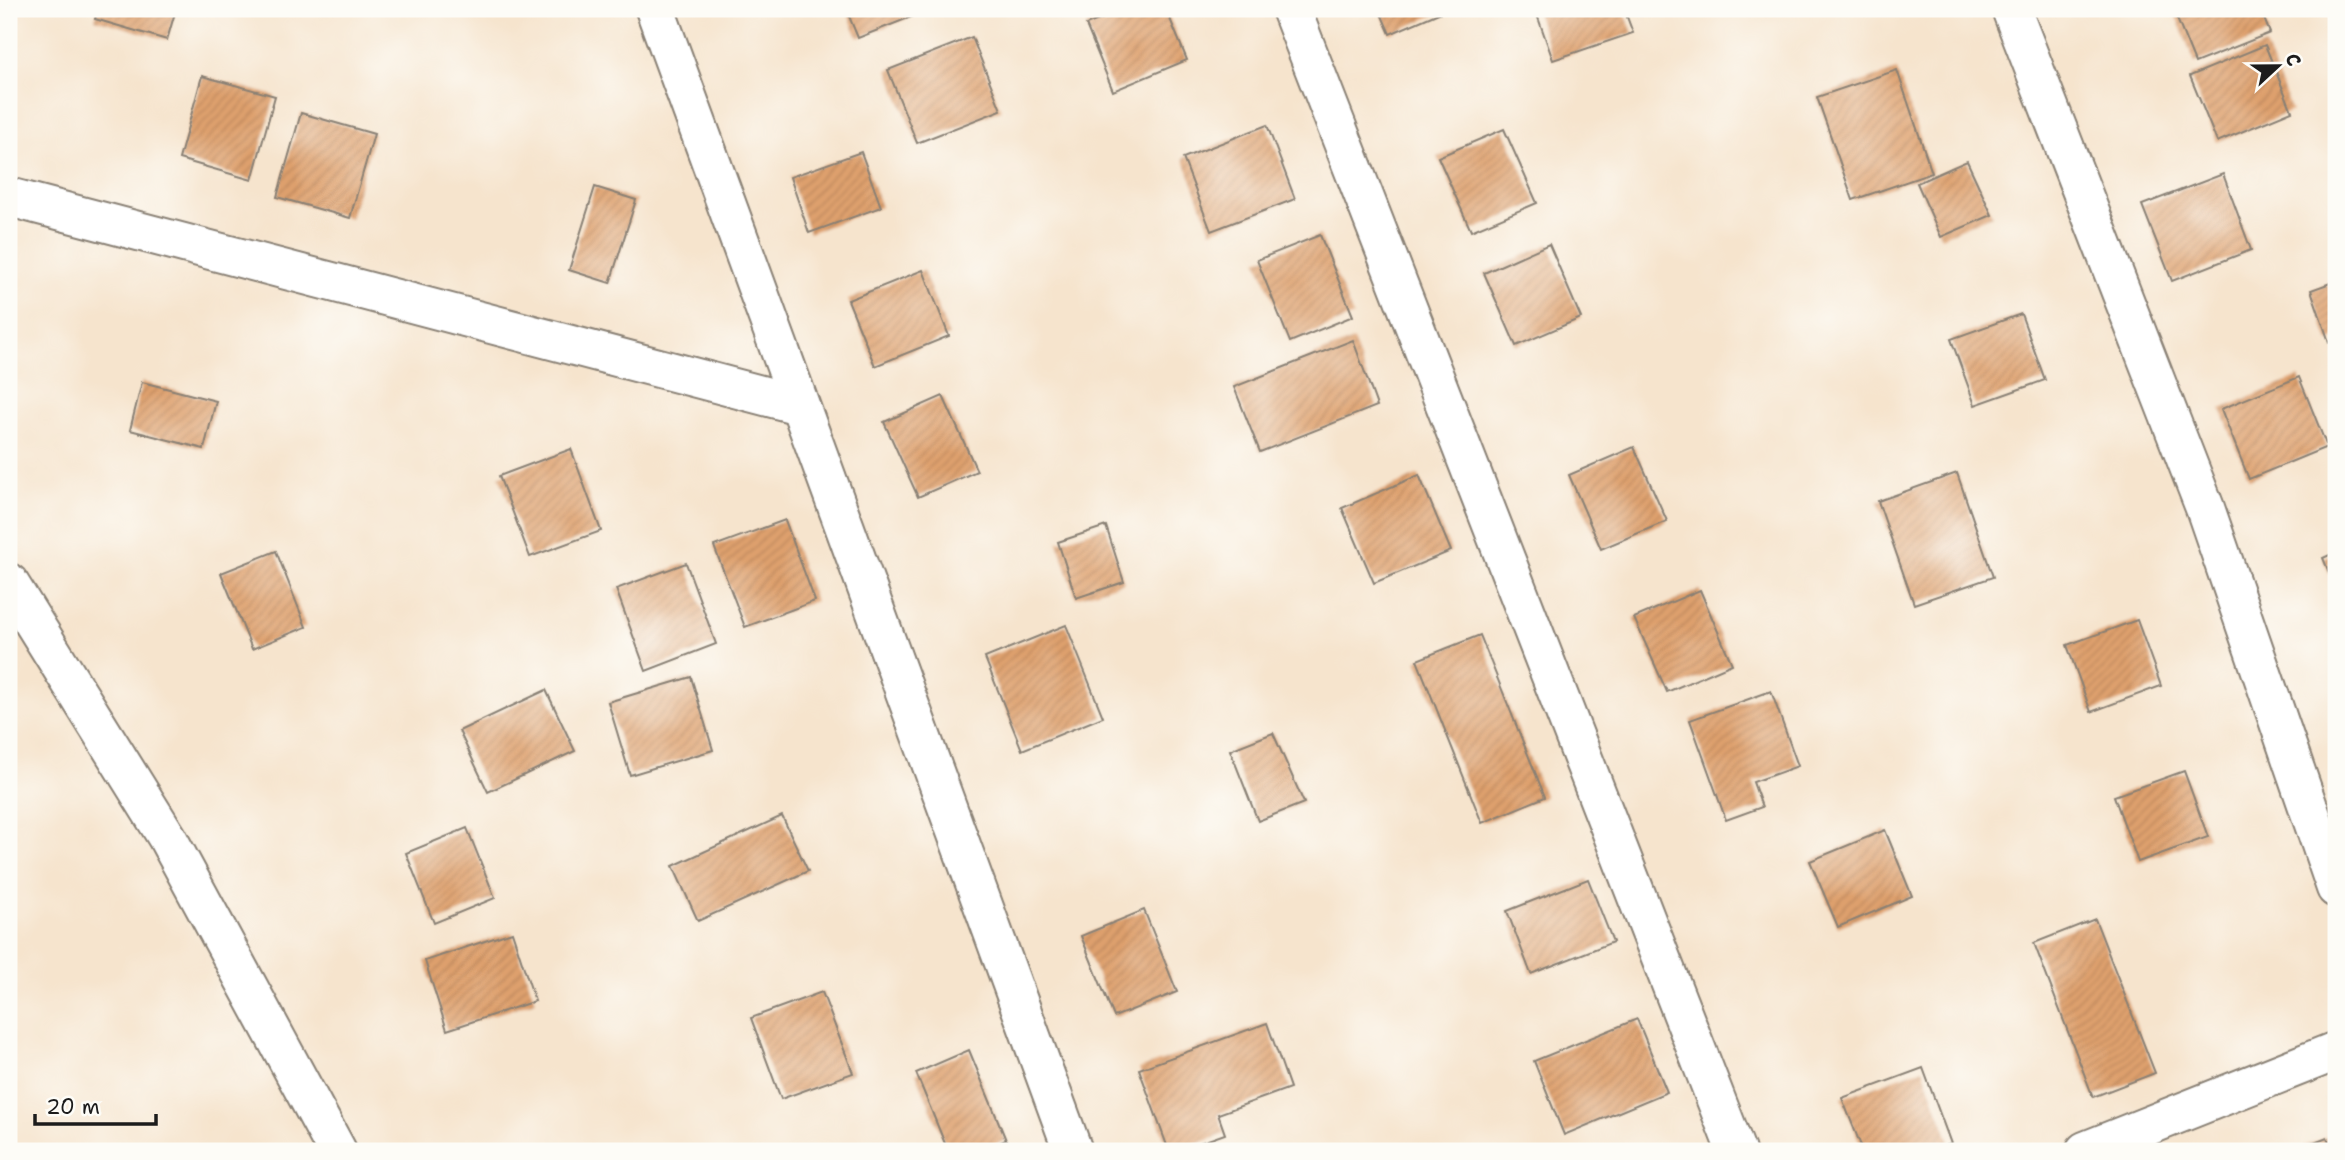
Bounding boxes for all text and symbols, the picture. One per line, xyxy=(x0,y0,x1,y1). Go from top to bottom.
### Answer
north arrow xyxy=(2244,32,2314,102)
text: С xyxy=(2280,50,2307,70)
scale bar xyxy=(35,1083,156,1127)
text: 20 m xyxy=(46,1093,100,1121)

